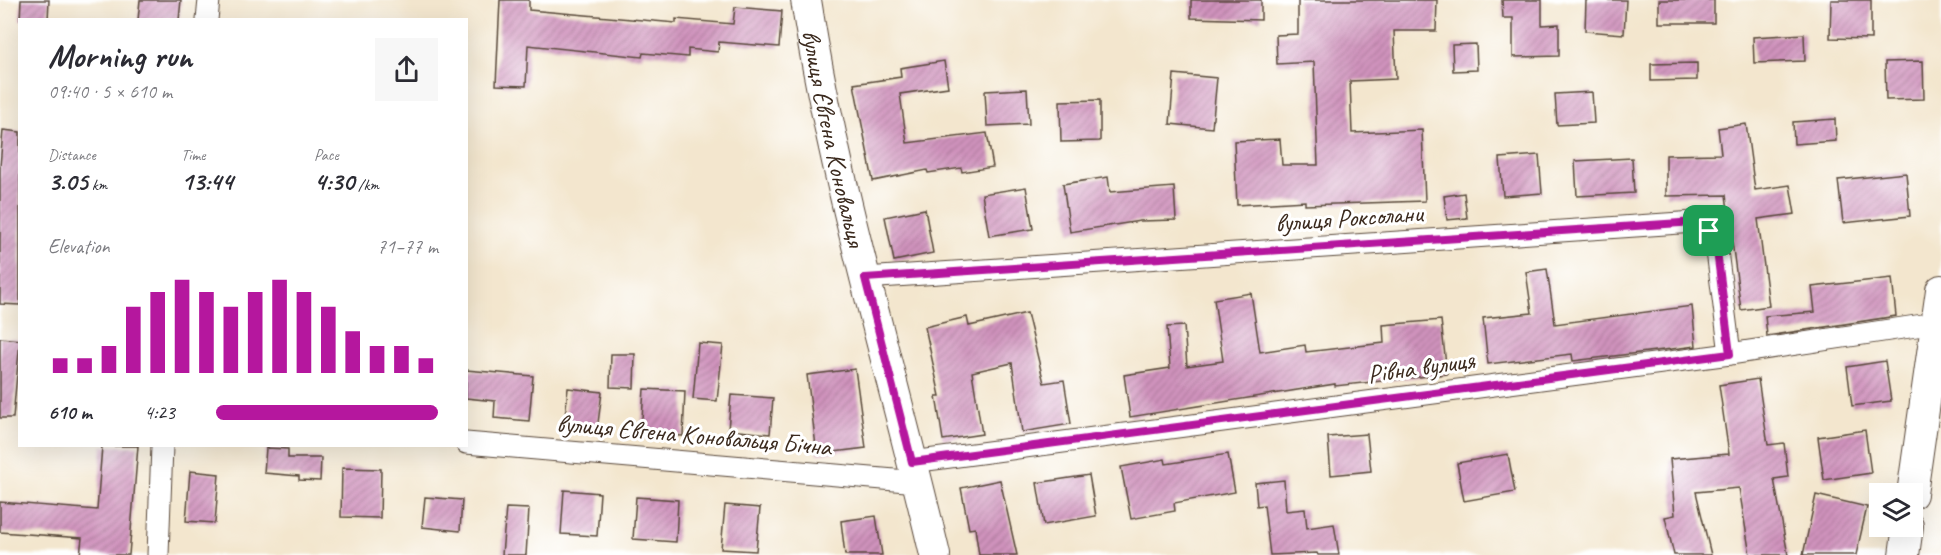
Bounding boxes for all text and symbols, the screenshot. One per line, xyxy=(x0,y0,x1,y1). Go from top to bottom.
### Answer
street label: вулиця Євгена Коновальця xyxy=(795,27,874,252)
text: Morning run xyxy=(48,35,192,77)
button: share xyxy=(375,38,438,101)
text: 09:40 · 5 × 610 m xyxy=(48,79,172,104)
text: Distance xyxy=(48,145,96,165)
text: Time xyxy=(181,145,205,165)
text: Pace xyxy=(314,145,339,165)
text: 3.05 xyxy=(48,165,88,198)
text: 13:44 xyxy=(181,165,233,198)
text: 4:30 xyxy=(314,165,354,198)
text: km xyxy=(88,175,107,195)
text: /km xyxy=(354,175,379,195)
street label: вулиця Роксолани xyxy=(1274,196,1425,240)
pin xyxy=(1683,205,1734,256)
icon: arrive xyxy=(1692,214,1725,247)
text: Elevation xyxy=(48,234,110,259)
text: 71–77 m xyxy=(377,234,438,259)
street label: Рівна вулиця xyxy=(1365,343,1478,391)
text: 610 m xyxy=(48,400,92,425)
text: 4:23 xyxy=(144,400,175,425)
street label: вулиця Євгена Коновальця Бічна xyxy=(555,407,834,464)
map controls xyxy=(1869,483,1923,537)
button: layers xyxy=(1869,483,1923,537)

